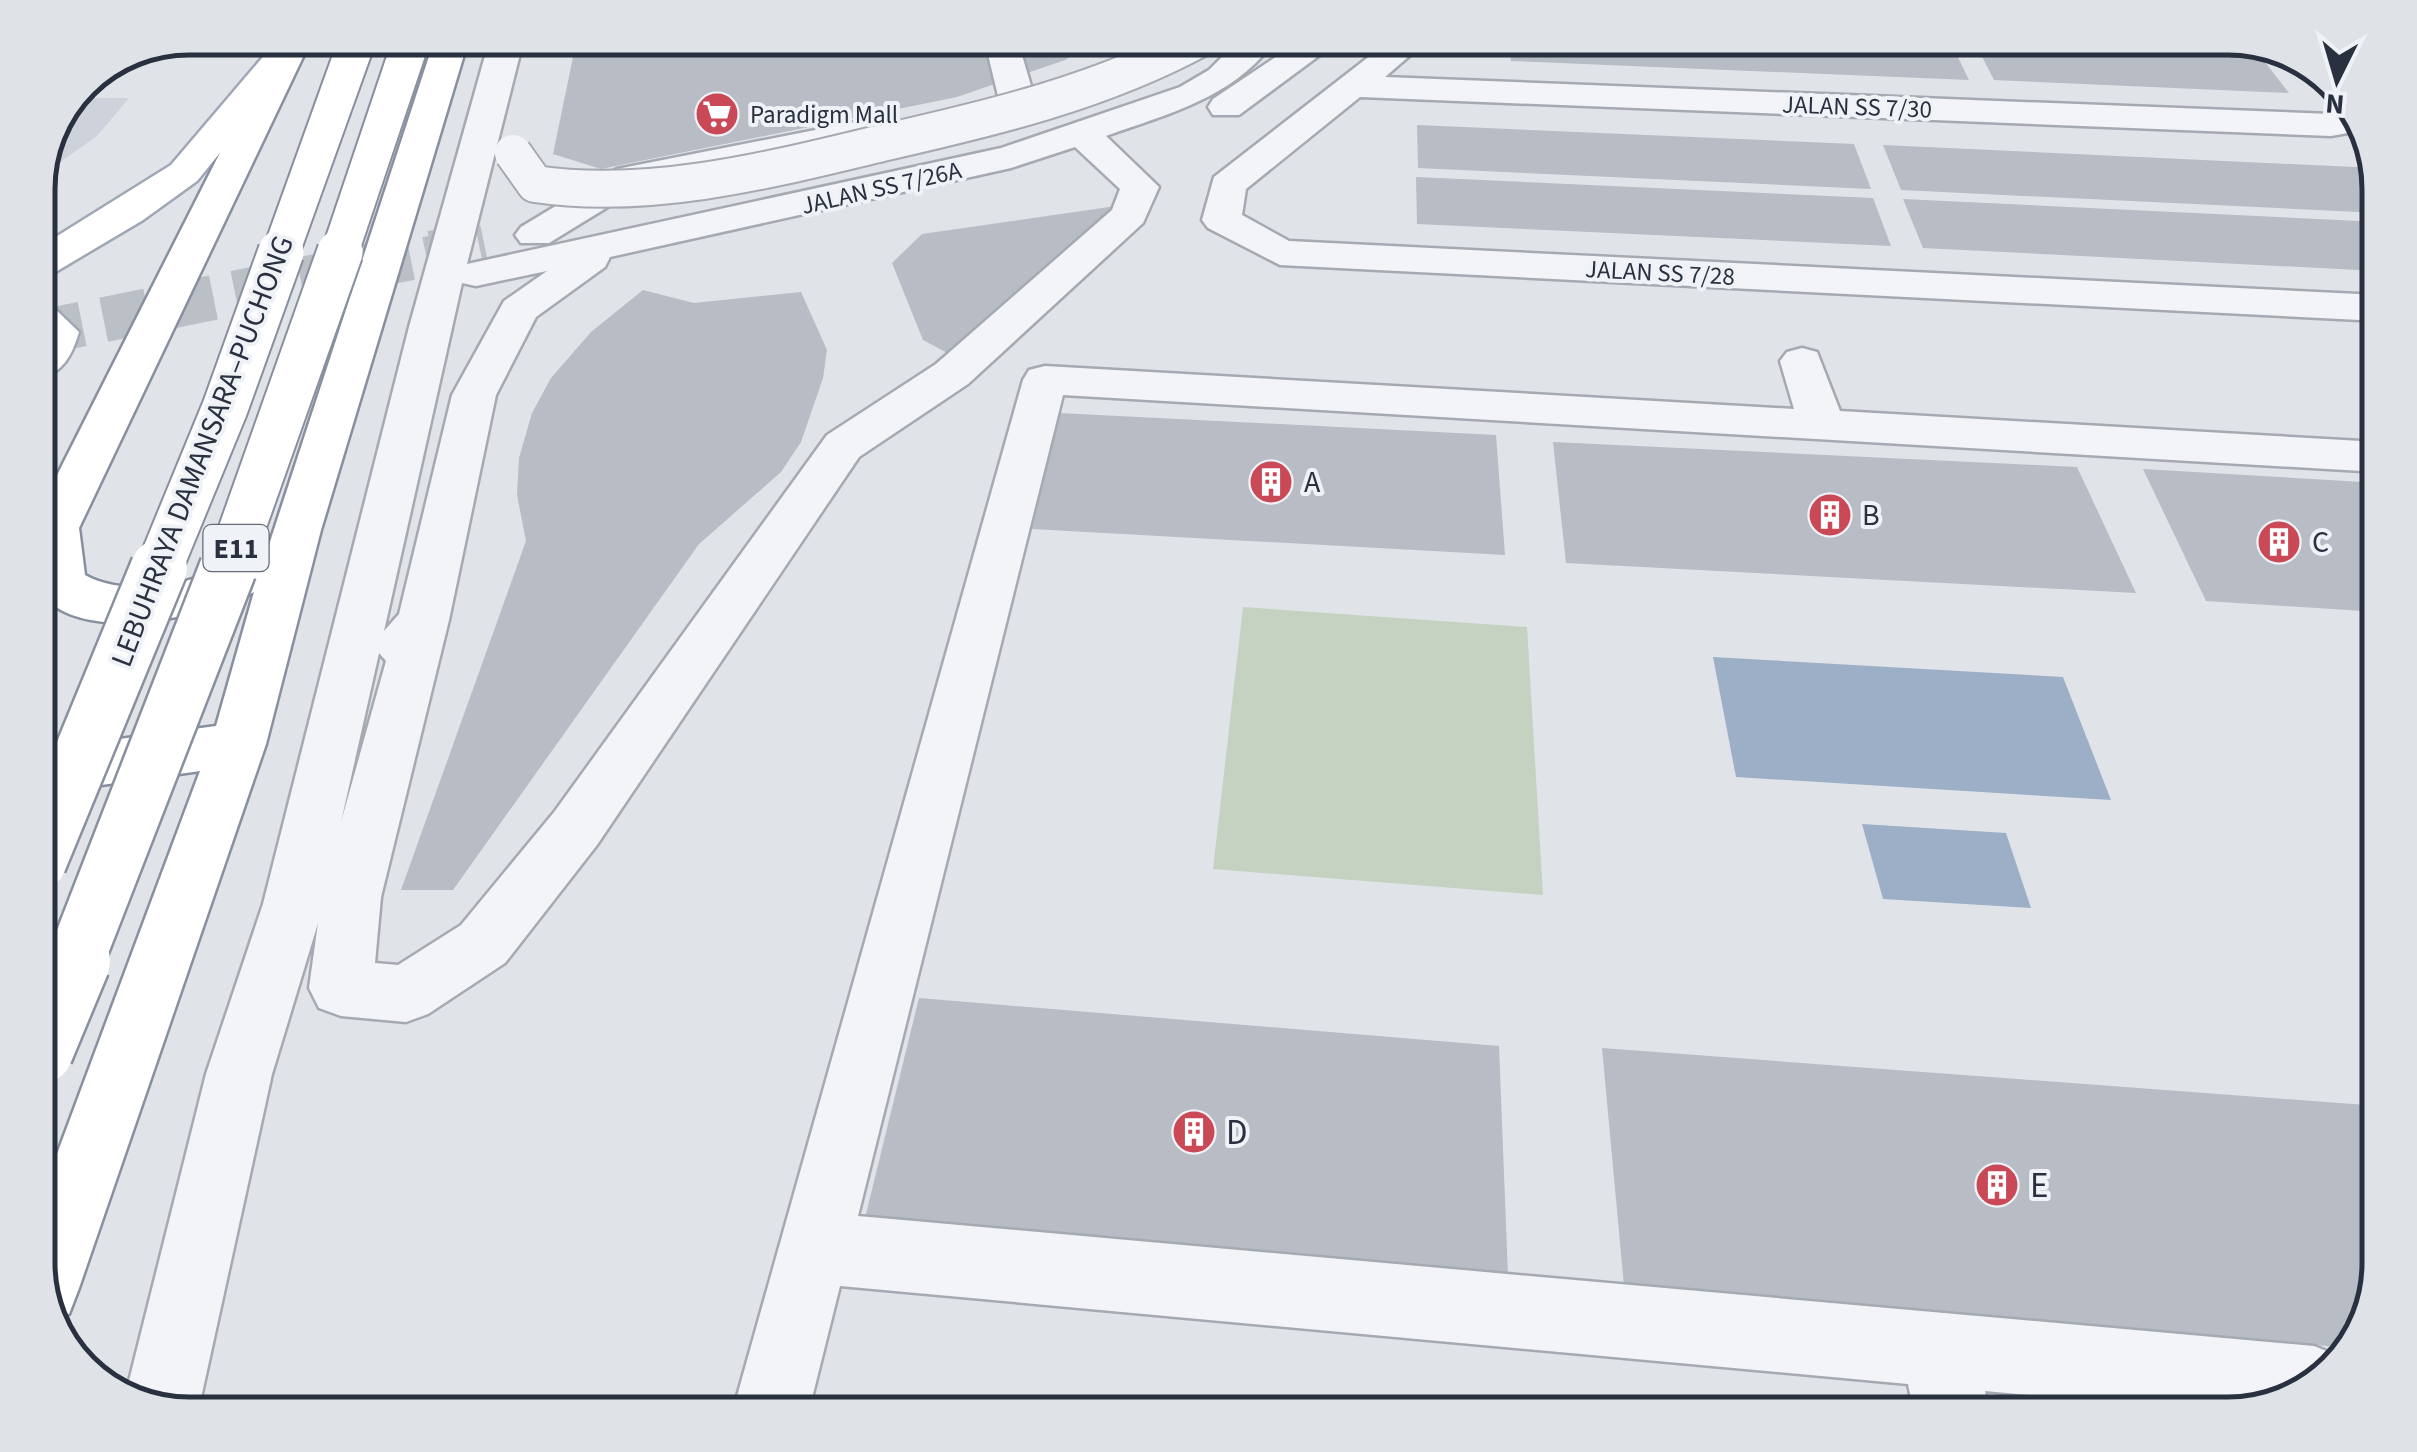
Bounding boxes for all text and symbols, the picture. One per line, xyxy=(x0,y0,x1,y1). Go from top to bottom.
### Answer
north arrow xyxy=(2287,30,2387,130)
text: N xyxy=(2324,83,2346,125)
street label: JALAN SS 7/30 xyxy=(1781,86,1933,128)
supermarket icon: Paradigm Mall xyxy=(694,91,740,137)
place label: Paradigm Mall xyxy=(750,97,898,133)
street label: JALAN SS 7/26A xyxy=(798,152,965,224)
street label: LEBUHRAYA DAMANSARA–PUCHONG xyxy=(100,229,305,673)
street label: JALAN SS 7/28 xyxy=(1584,251,1736,295)
building icon: A xyxy=(1248,459,1294,505)
place label: A xyxy=(1304,461,1321,504)
building icon: B xyxy=(1807,492,1853,538)
place label: B xyxy=(1862,494,1880,537)
building icon: C xyxy=(2256,519,2302,565)
place label: C xyxy=(2312,521,2329,564)
road number: E11 xyxy=(204,525,268,571)
place label: D xyxy=(1226,1108,1248,1158)
building icon: D xyxy=(1171,1109,1217,1155)
place label: E xyxy=(2030,1161,2048,1211)
building icon: E xyxy=(1974,1162,2020,1208)

